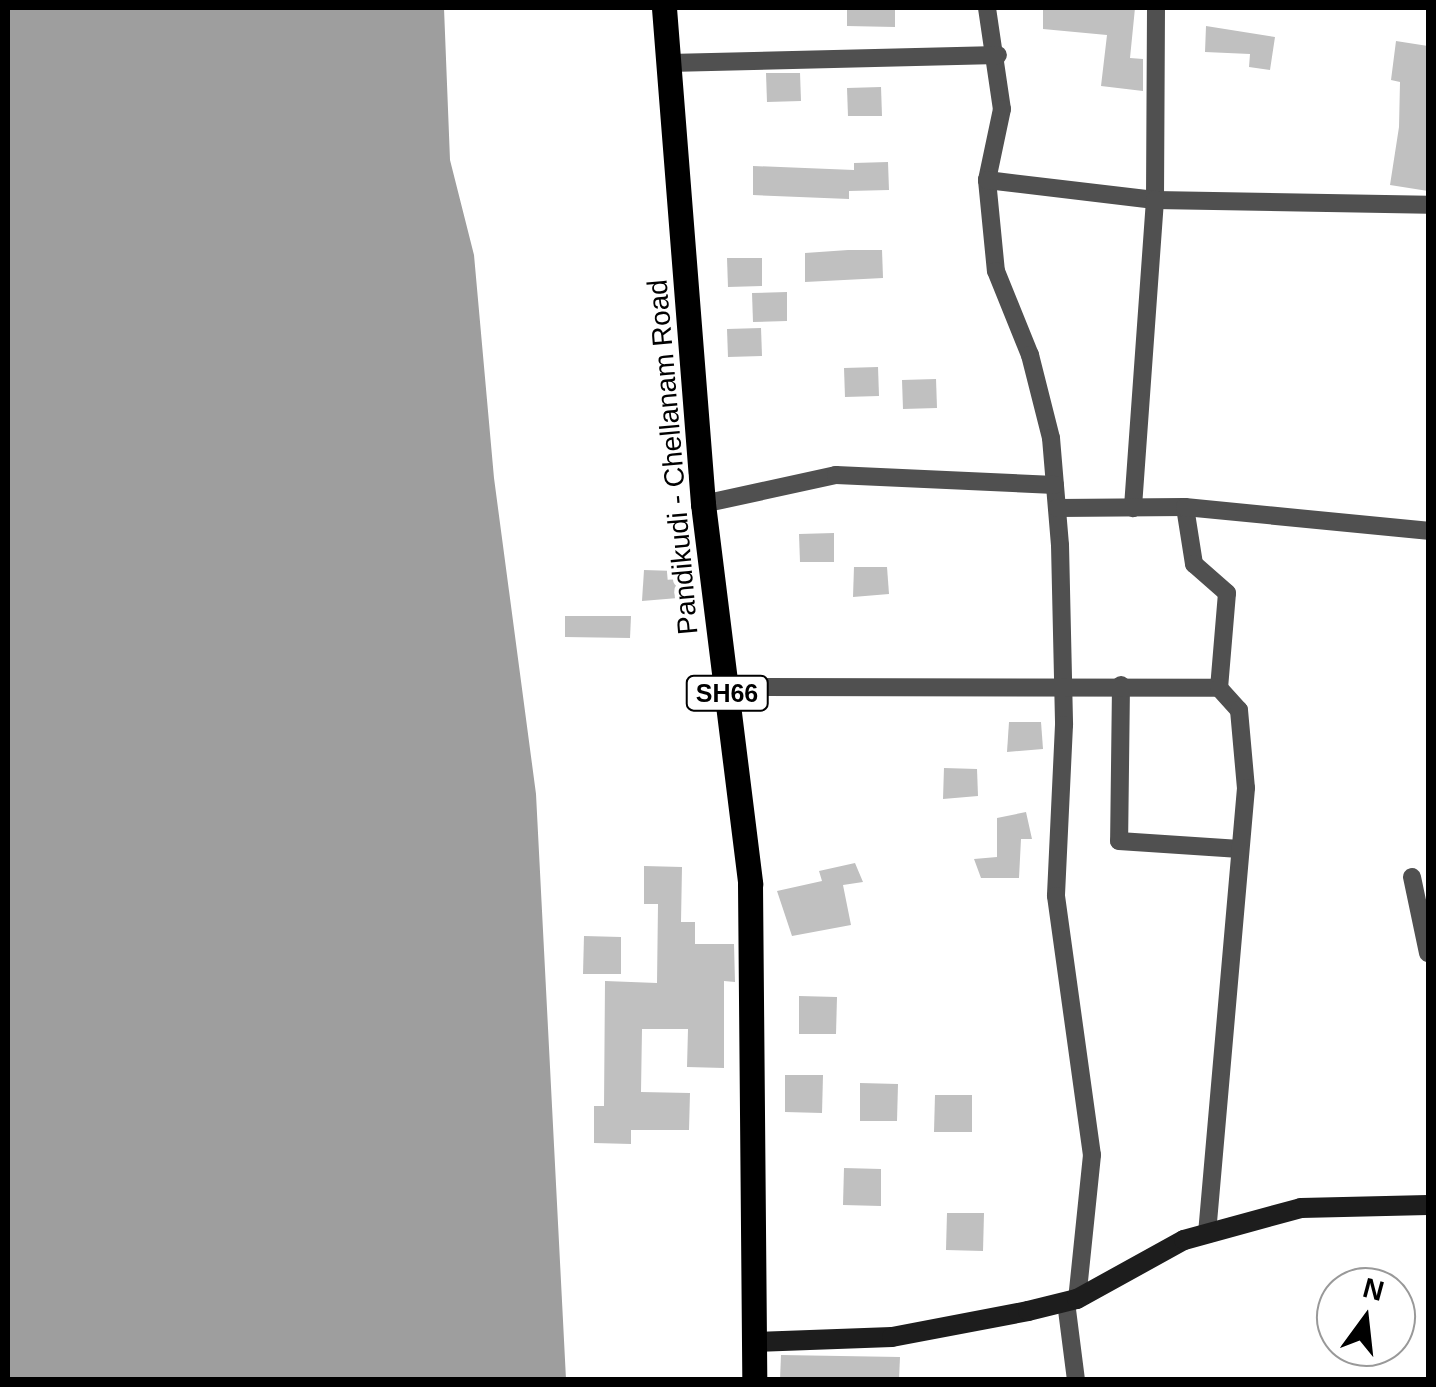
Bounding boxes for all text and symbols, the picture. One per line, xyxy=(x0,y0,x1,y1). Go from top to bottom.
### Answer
street label: Pandikudi - Chellanam Road xyxy=(641,278,705,636)
road number: SH66 xyxy=(684,673,770,713)
north arrow xyxy=(1316,1267,1416,1367)
text: N xyxy=(1360,1272,1387,1307)

